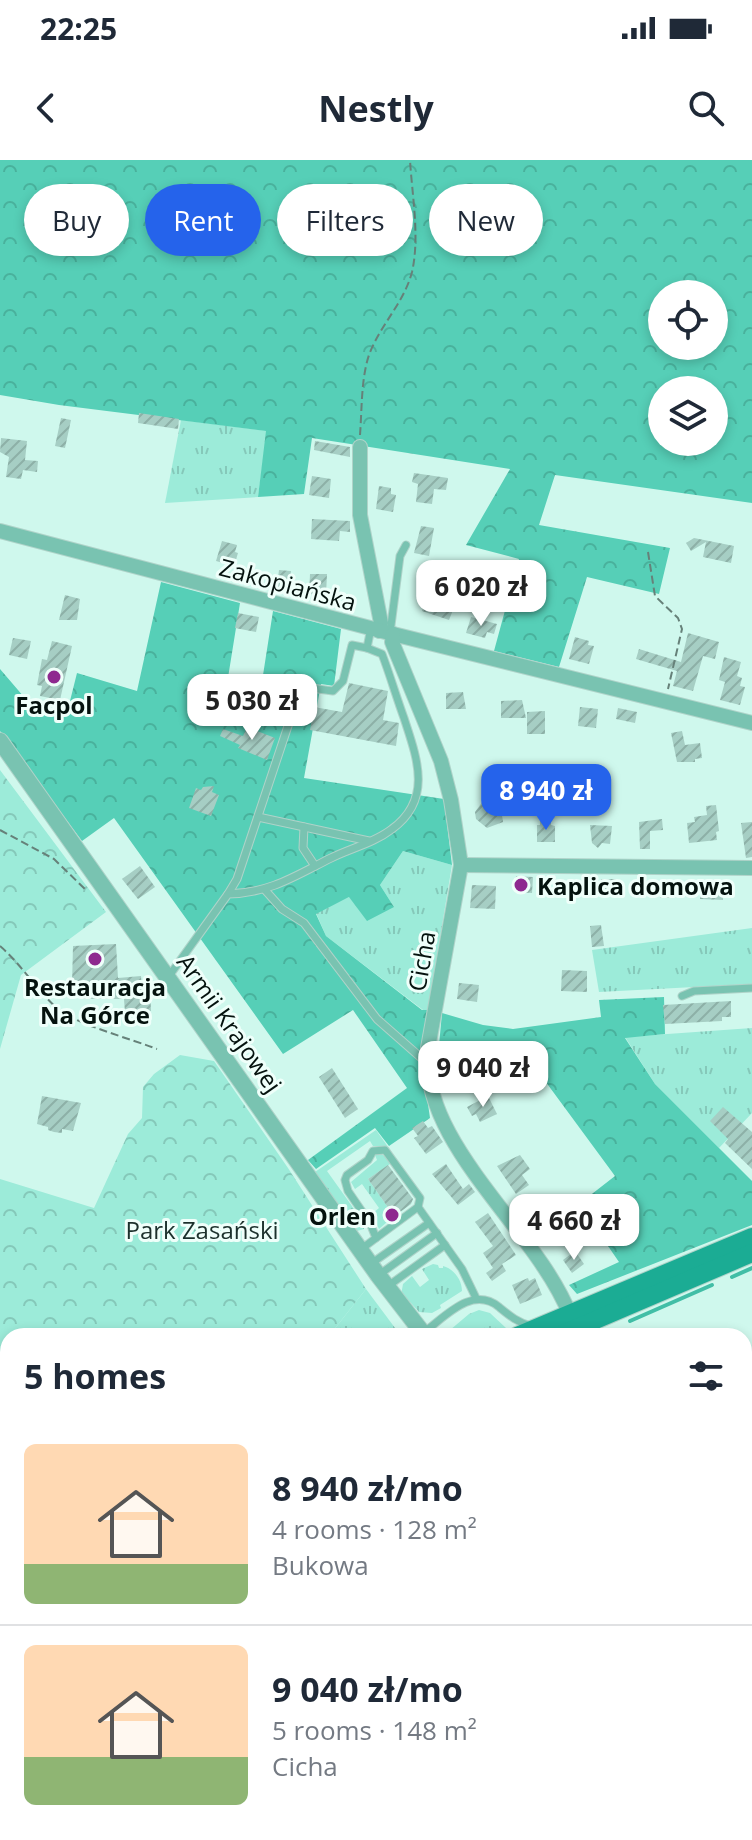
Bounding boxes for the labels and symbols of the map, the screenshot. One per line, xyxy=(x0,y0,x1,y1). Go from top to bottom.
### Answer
street label: Zakopiańska xyxy=(216,550,360,618)
pin: 6 020 zł xyxy=(398,560,564,628)
marker: Facpol xyxy=(45,668,63,686)
pin: 5 030 zł xyxy=(169,674,335,742)
place label: Facpol xyxy=(15,688,93,721)
pin: 8 940 zł xyxy=(463,764,629,832)
place label: Kaplica domowa xyxy=(537,869,734,902)
marker: Kaplica domowa xyxy=(512,876,530,894)
street label: Cicha xyxy=(399,928,443,994)
street label: Armii Krajowej xyxy=(170,947,290,1099)
marker: Restauracja Na Górce xyxy=(86,950,104,968)
place label: Restauracja Na Górce xyxy=(24,970,166,1031)
pin: 9 040 zł xyxy=(400,1041,566,1109)
pin: 4 660 zł xyxy=(491,1194,657,1262)
place label: Orlen xyxy=(309,1199,376,1232)
marker: Orlen xyxy=(383,1206,401,1224)
park label: Park Zasański xyxy=(125,1213,279,1246)

